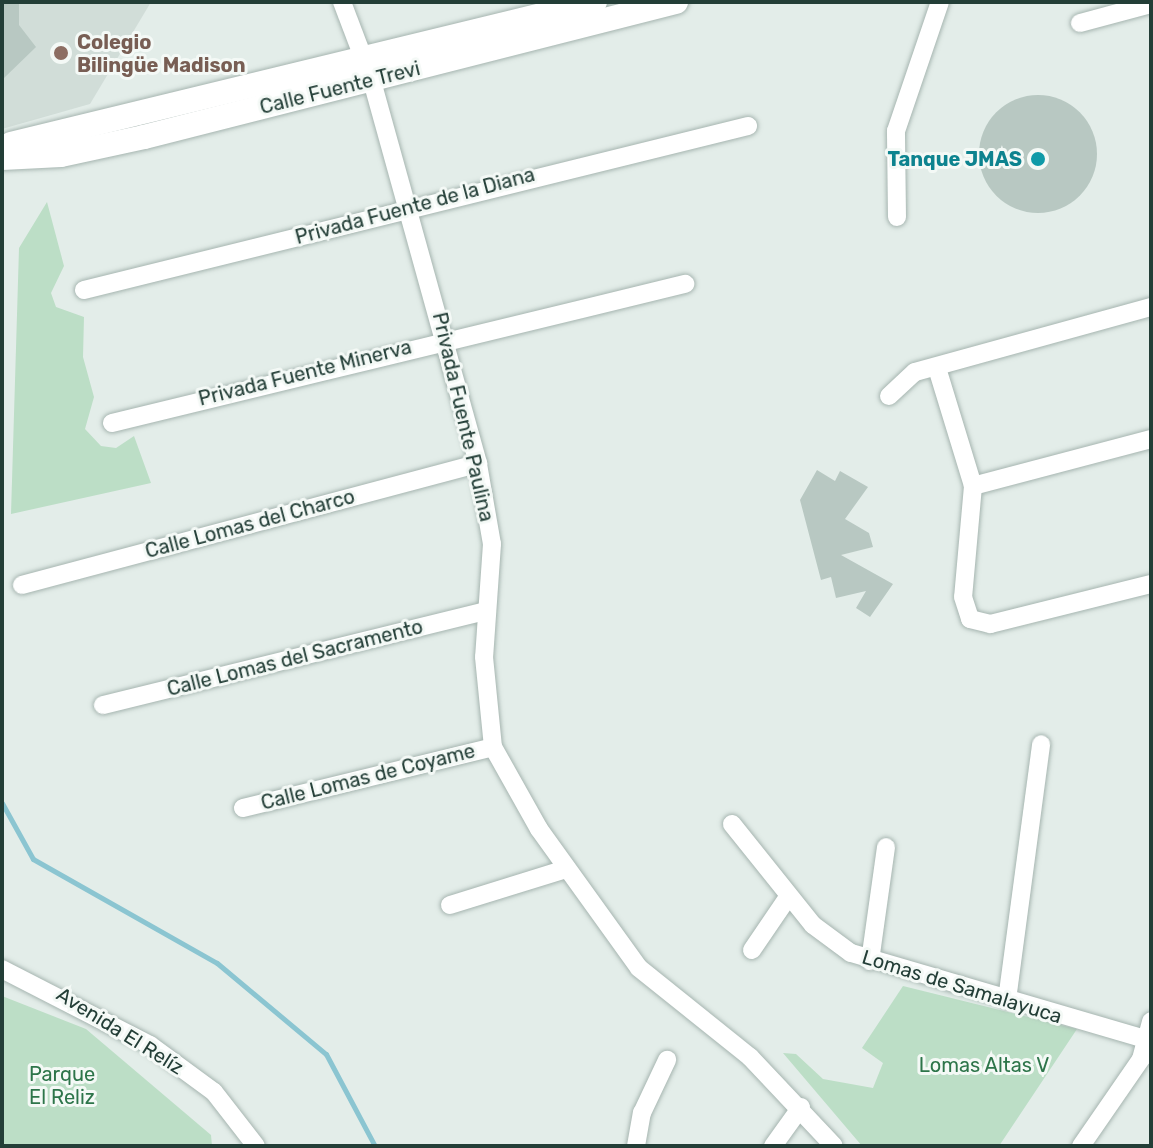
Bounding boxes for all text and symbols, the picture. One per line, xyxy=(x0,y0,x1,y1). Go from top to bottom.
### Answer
place label: Colegio Bilingüe Madison xyxy=(77,30,246,77)
marker: Colegio Bilingüe Madison xyxy=(52,44,70,62)
street label: Calle Fuente Trevi xyxy=(257,56,423,120)
place label: Tanque JMAS xyxy=(888,147,1022,171)
marker: Tanque JMAS xyxy=(1029,150,1047,168)
street label: Privada Fuente de la Diana xyxy=(293,162,537,250)
street label: Privada Fuente Paulina xyxy=(427,310,499,524)
street label: Privada Fuente Minerva xyxy=(196,335,414,411)
street label: Calle Lomas del Charco xyxy=(143,484,357,564)
street label: Calle Lomas del Sacramento xyxy=(165,615,425,701)
street label: Calle Lomas de Coyame xyxy=(259,739,477,815)
street label: Lomas de Samalayuca xyxy=(859,945,1065,1029)
street label: Avenida El Relíz xyxy=(52,982,188,1080)
park label: Lomas Altas V xyxy=(918,1053,1050,1077)
park label: Parque El Reliz xyxy=(29,1063,95,1110)

